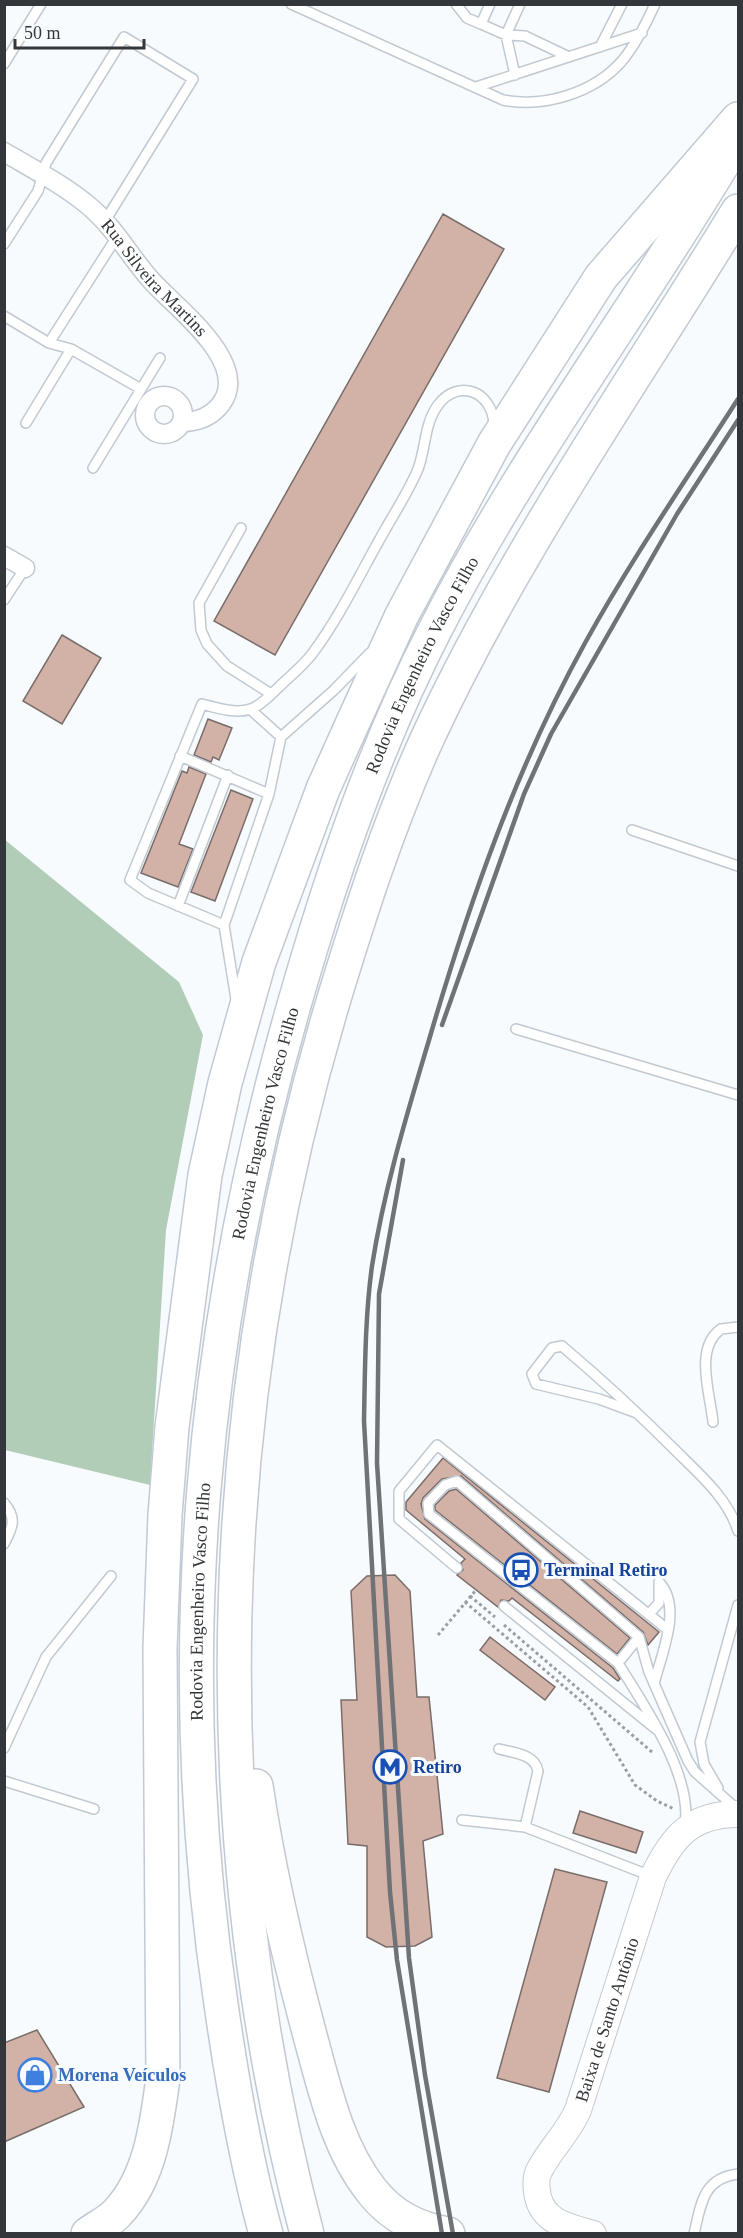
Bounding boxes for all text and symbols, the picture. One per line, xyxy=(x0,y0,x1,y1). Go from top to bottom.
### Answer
scale bar xyxy=(15,12,144,50)
text: 50 m xyxy=(24,23,61,43)
street label: Rua Silveira Martins xyxy=(97,215,212,340)
street label: Rodovia Engenheiro Vasco Filho xyxy=(362,553,483,776)
street label: Rodovia Engenheiro Vasco Filho xyxy=(228,1005,303,1241)
street label: Rodovia Engenheiro Vasco Filho xyxy=(186,1482,214,1721)
bus stop icon: Terminal Retiro xyxy=(503,1552,539,1588)
place label: Terminal Retiro xyxy=(544,1560,668,1580)
metro station icon: Retiro xyxy=(372,1749,408,1785)
place label: Retiro xyxy=(413,1757,462,1777)
street label: Baixa de Santo Antônio xyxy=(571,1935,643,2104)
shop icon: Morena Veículos xyxy=(17,2057,53,2093)
place label: Morena Veículos xyxy=(58,2065,186,2085)

